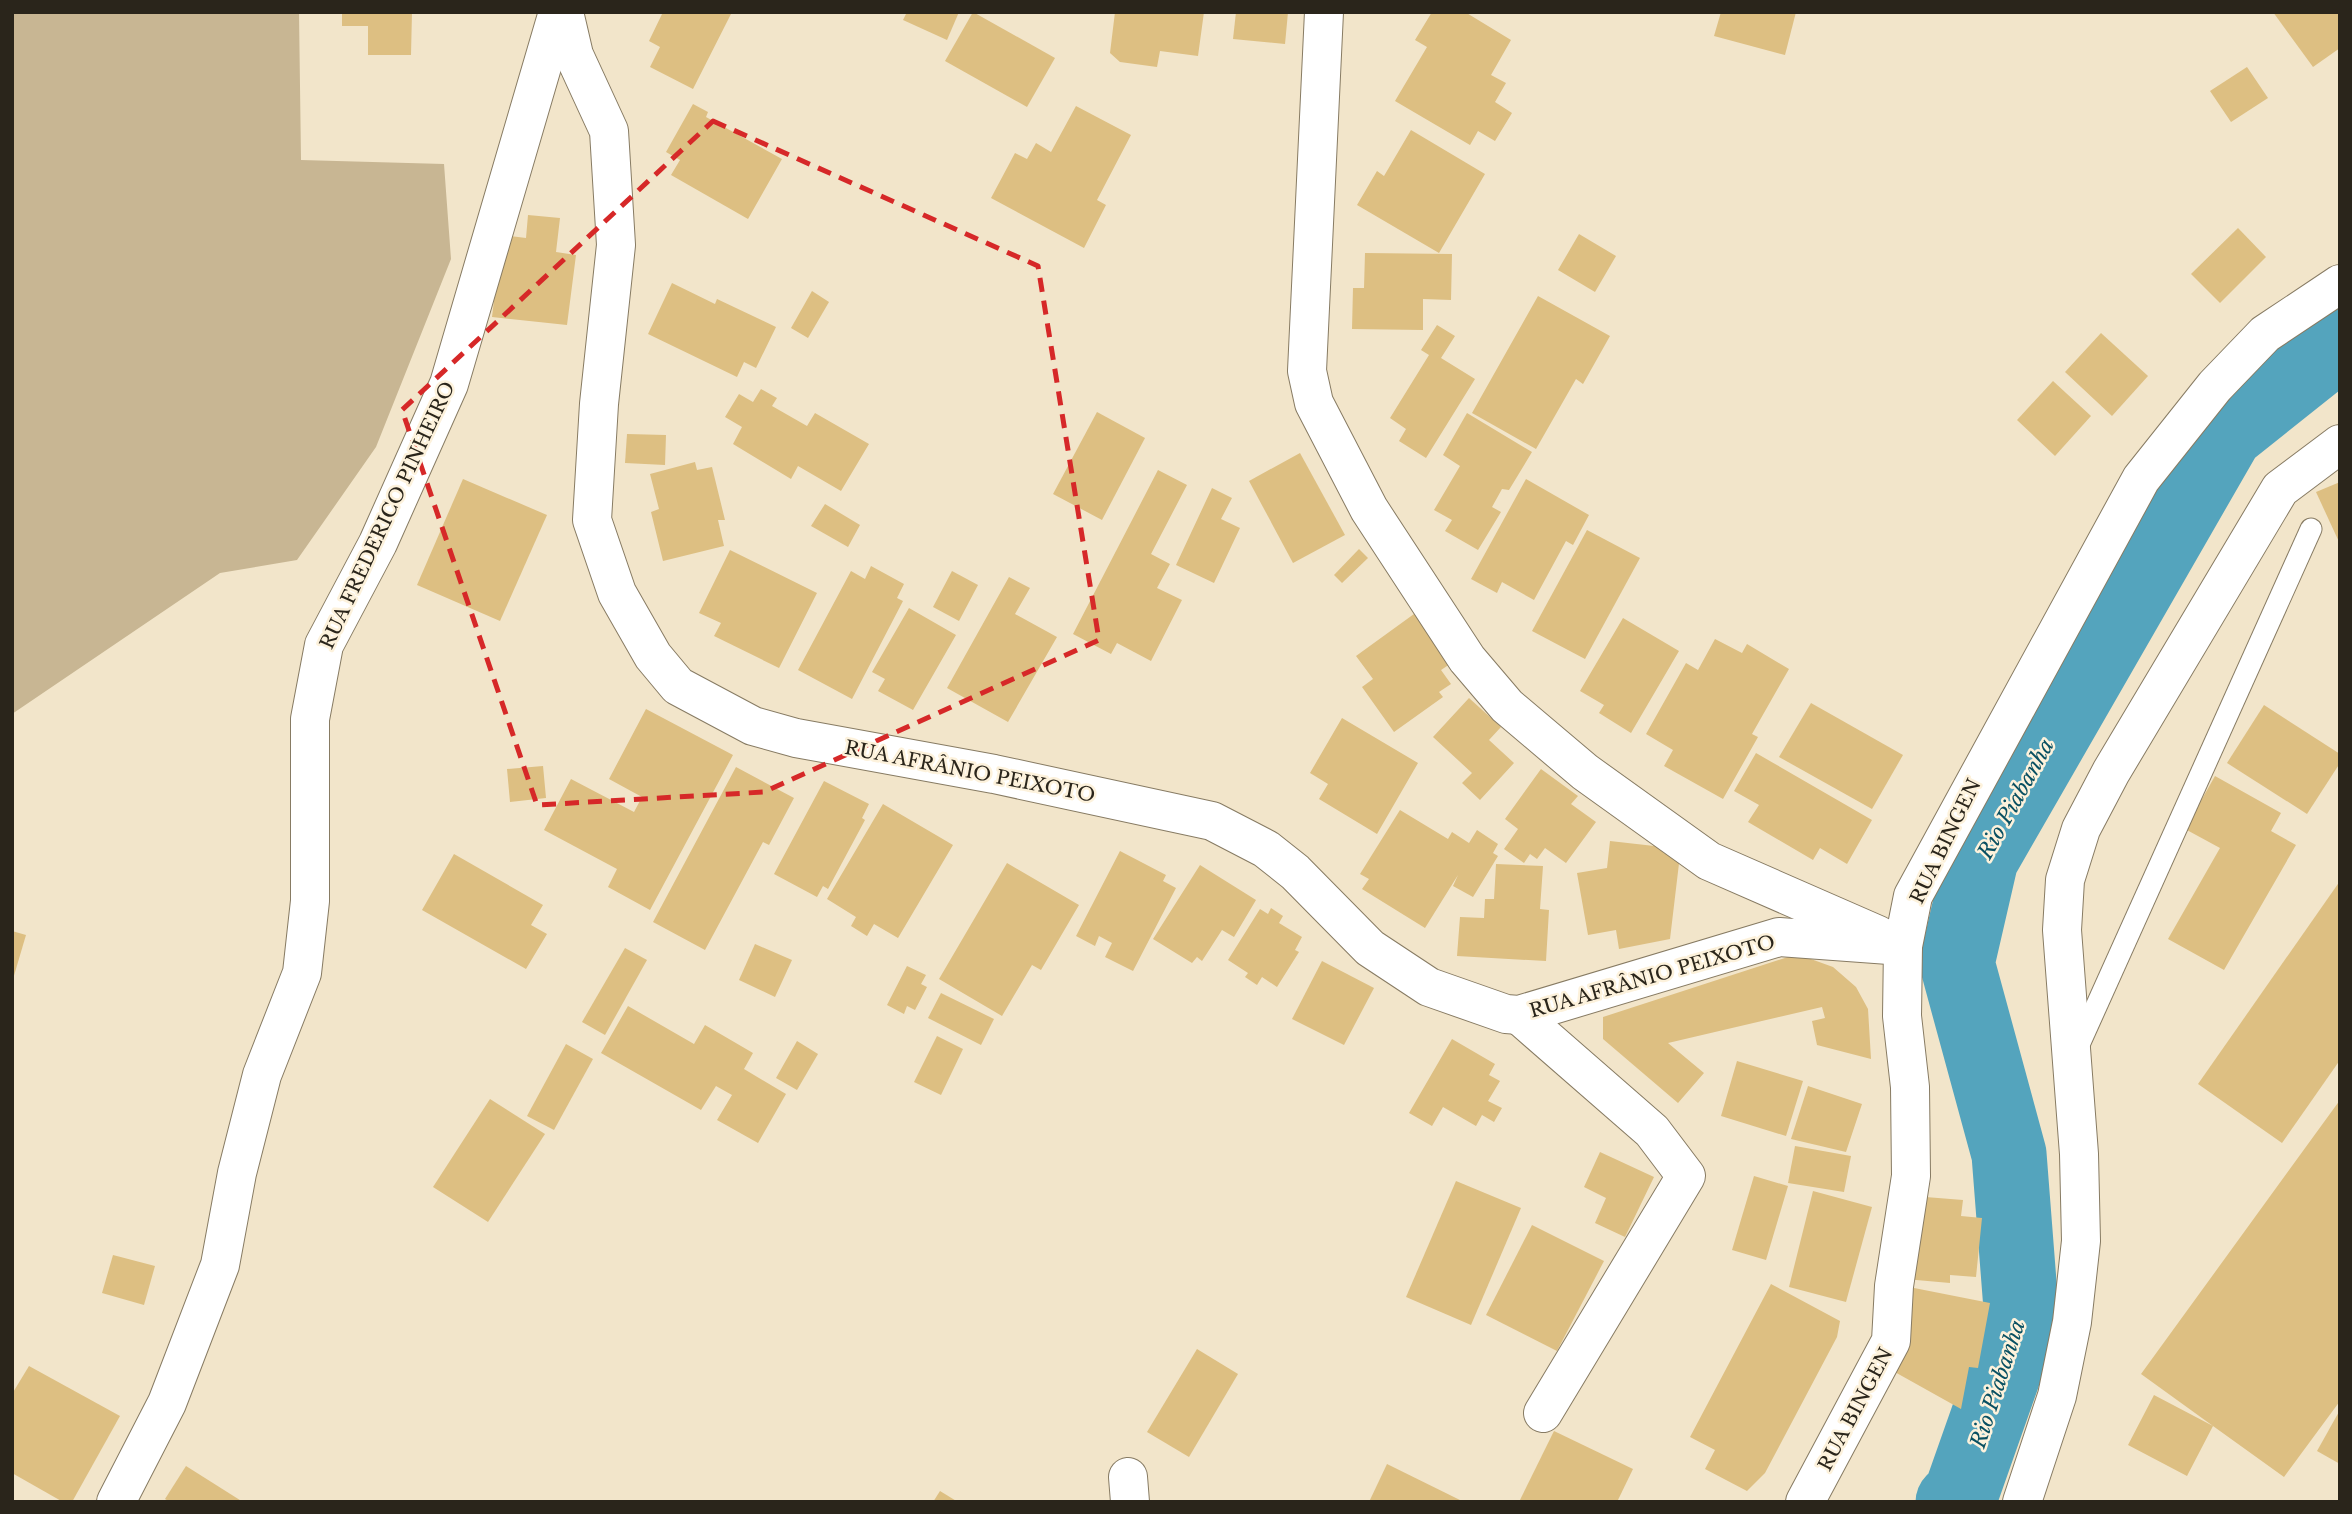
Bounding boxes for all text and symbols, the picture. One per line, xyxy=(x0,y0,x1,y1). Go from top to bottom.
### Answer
street label: RUA FREDERICO PINHEIRO xyxy=(315,378,460,653)
water label: Rio Piabanha xyxy=(1972,734,2060,864)
street label: RUA AFRÂNIO PEIXOTO xyxy=(843,736,1097,807)
street label: RUA BINGEN xyxy=(1905,775,1986,907)
street label: RUA AFRÂNIO PEIXOTO xyxy=(1527,930,1778,1023)
water label: Rio Piabanha xyxy=(1965,1317,2031,1452)
street label: RUA BINGEN xyxy=(1813,1344,1898,1475)

